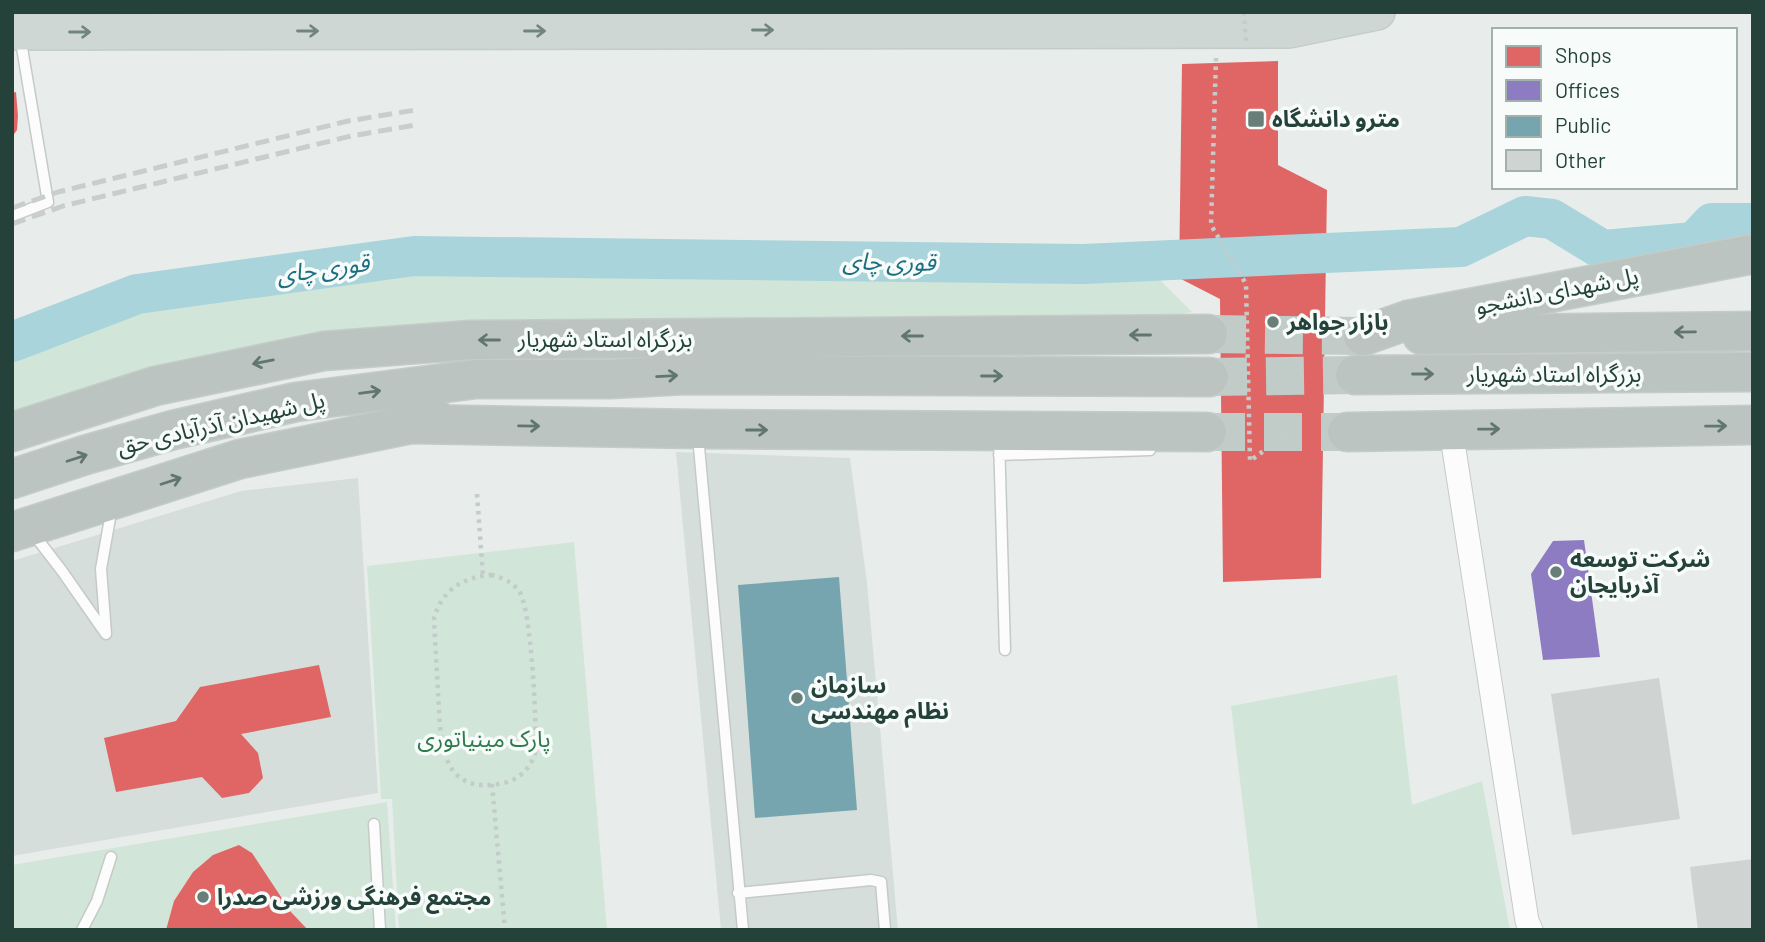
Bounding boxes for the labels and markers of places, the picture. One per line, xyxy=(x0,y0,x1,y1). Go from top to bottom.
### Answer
place label: مترو دانشگاه xyxy=(1272,104,1400,133)
marker: مترو دانشگاه xyxy=(1246,109,1266,129)
place label: بازار جواهر xyxy=(1286,307,1389,336)
marker: بازار جواهر xyxy=(1265,314,1281,330)
place label: شرکت توسعه آذربایجان xyxy=(1570,544,1710,599)
marker: شرکت توسعه آذربایجان xyxy=(1548,564,1564,580)
place label: سازمان نظام مهندسی xyxy=(811,670,949,729)
marker: سازمان نظام مهندسی xyxy=(789,690,805,706)
place label: مجتمع فرهنگی ورزشی صدرا xyxy=(217,882,491,914)
marker: مجتمع فرهنگی ورزشی صدرا xyxy=(195,889,211,905)

